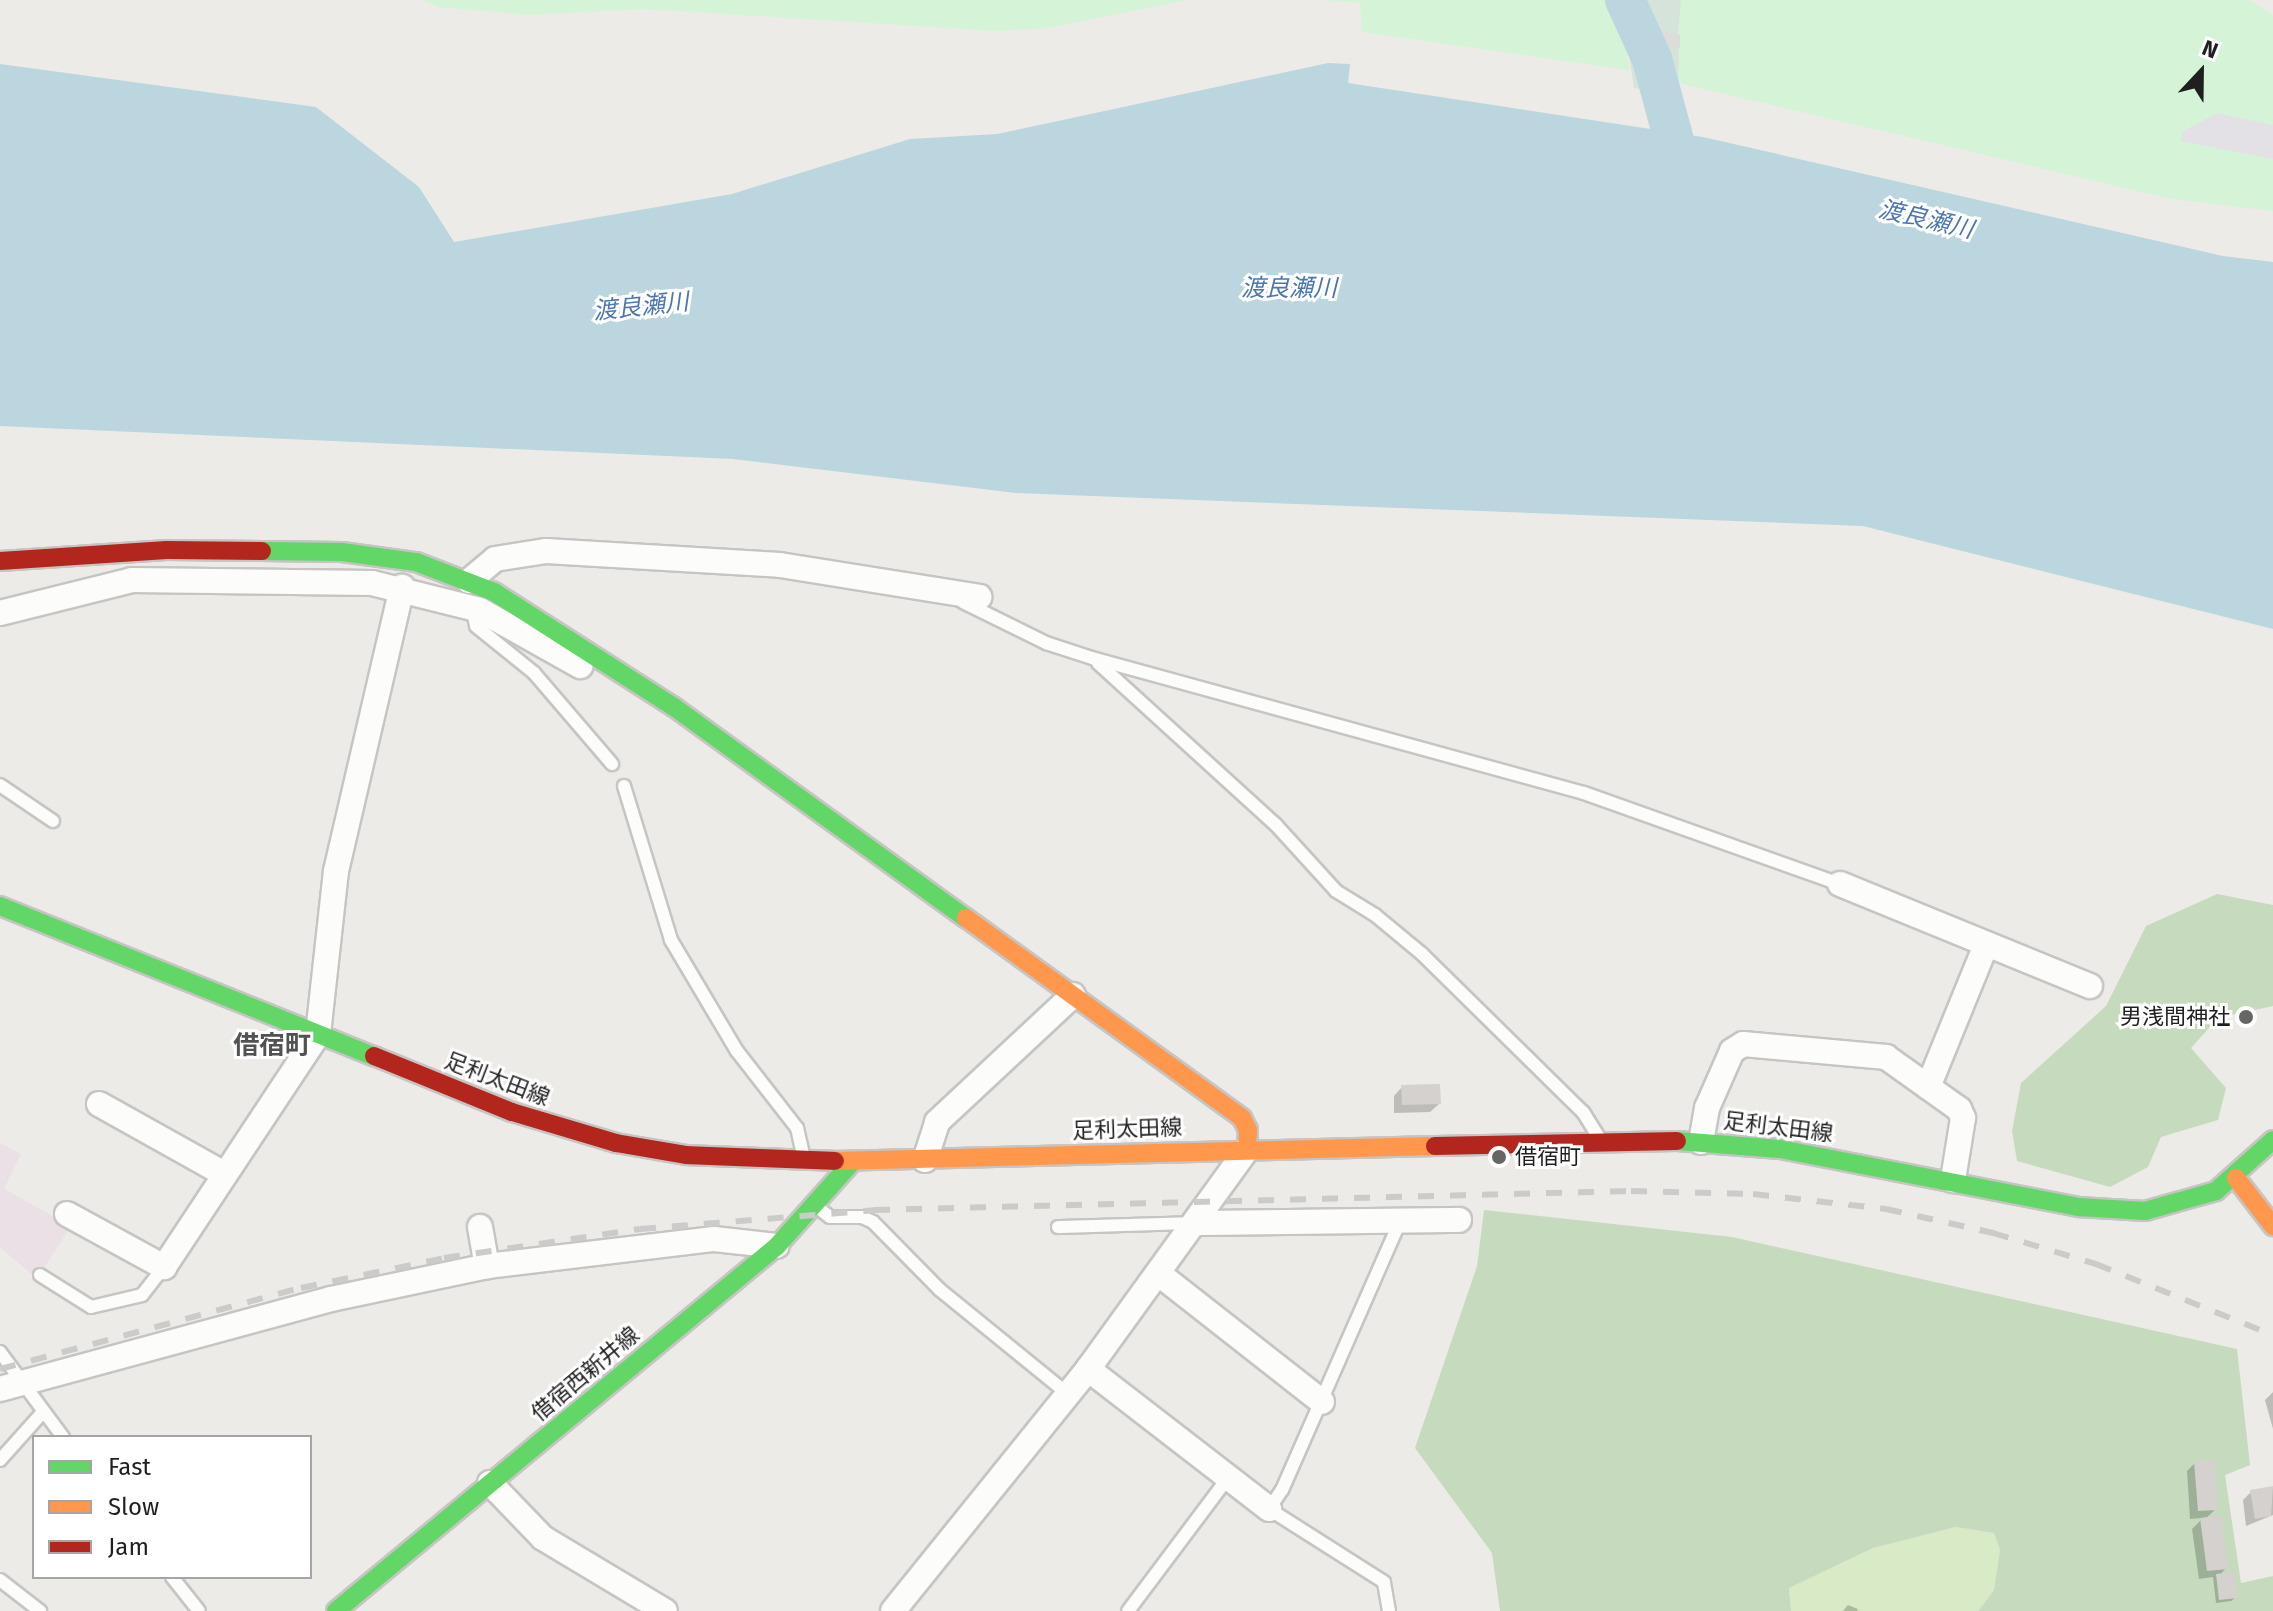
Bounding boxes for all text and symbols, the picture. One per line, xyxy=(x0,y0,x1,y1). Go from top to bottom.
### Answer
north arrow xyxy=(2161,32,2241,112)
text: N xyxy=(2198,34,2222,65)
water label: 渡良瀬川 xyxy=(1876,195,1976,245)
water label: 渡良瀬川 xyxy=(1241,275,1337,303)
water label: 渡良瀬川 xyxy=(592,288,690,326)
place label: 男浅間神社 xyxy=(2120,1004,2230,1030)
marker: 男浅間神社 xyxy=(2237,1008,2255,1026)
district label: 借宿町 xyxy=(233,1030,311,1062)
street label: 足利太田線 xyxy=(441,1047,553,1111)
street label: 足利太田線 xyxy=(1722,1107,1834,1147)
street label: 足利太田線 xyxy=(1072,1114,1182,1144)
place label: 借宿町 xyxy=(1515,1144,1581,1170)
marker: 借宿町 xyxy=(1490,1148,1508,1166)
street label: 借宿西新井線 xyxy=(526,1321,644,1427)
legend xyxy=(32,1435,312,1579)
text: Fast xyxy=(108,1453,151,1481)
text: Slow xyxy=(108,1493,159,1521)
text: Jam xyxy=(108,1533,149,1561)

